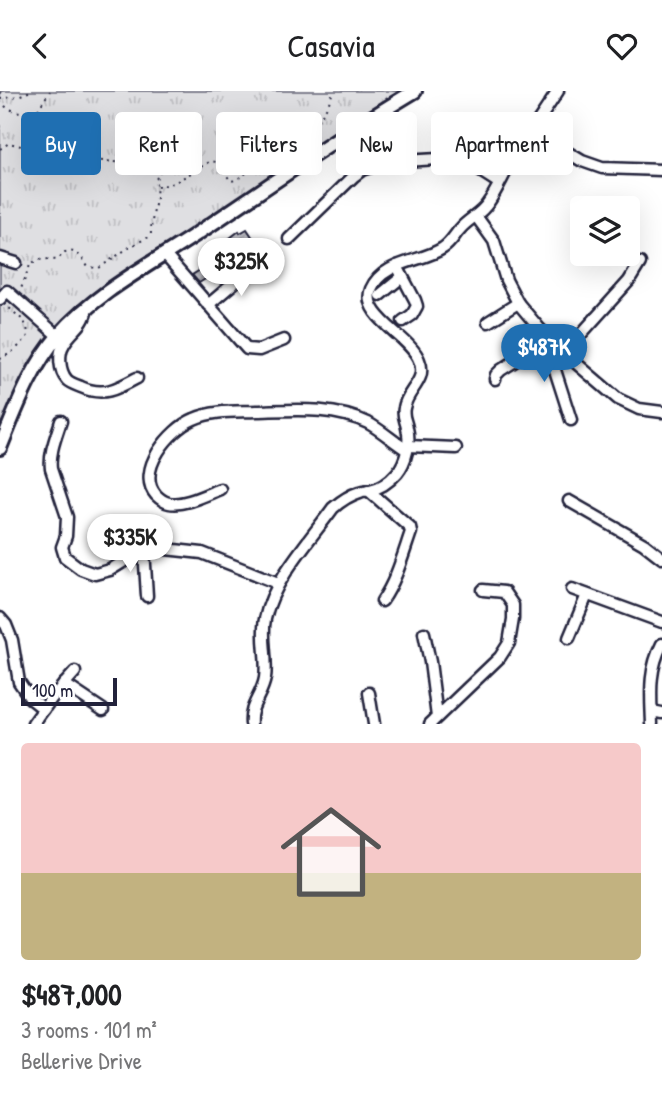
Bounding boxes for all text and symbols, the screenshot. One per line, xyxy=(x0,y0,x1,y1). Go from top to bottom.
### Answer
text: Casavia xyxy=(287,24,375,67)
icon: back xyxy=(21,27,59,65)
icon: heart xyxy=(603,27,641,65)
chip: Buy xyxy=(21,112,101,175)
chip: Rent xyxy=(115,112,202,175)
chip: Filters xyxy=(216,112,322,175)
chip: New xyxy=(336,112,417,175)
chip: Apartment xyxy=(431,112,573,175)
map controls xyxy=(570,196,640,266)
button: layers xyxy=(570,196,640,266)
pin: $325K xyxy=(192,239,290,298)
text: $325K xyxy=(214,245,268,276)
pin: $487K xyxy=(495,324,593,384)
text: $487K xyxy=(517,331,571,362)
pin: $335K xyxy=(81,515,179,574)
text: $335K xyxy=(103,521,157,552)
scale bar xyxy=(21,675,117,707)
text: 100 m xyxy=(32,677,73,703)
icon: home xyxy=(268,789,394,915)
text: $487,000 xyxy=(21,974,122,1014)
text: 3 rooms · 101 m² xyxy=(21,1014,157,1045)
text: Bellerive Drive xyxy=(21,1045,142,1076)

